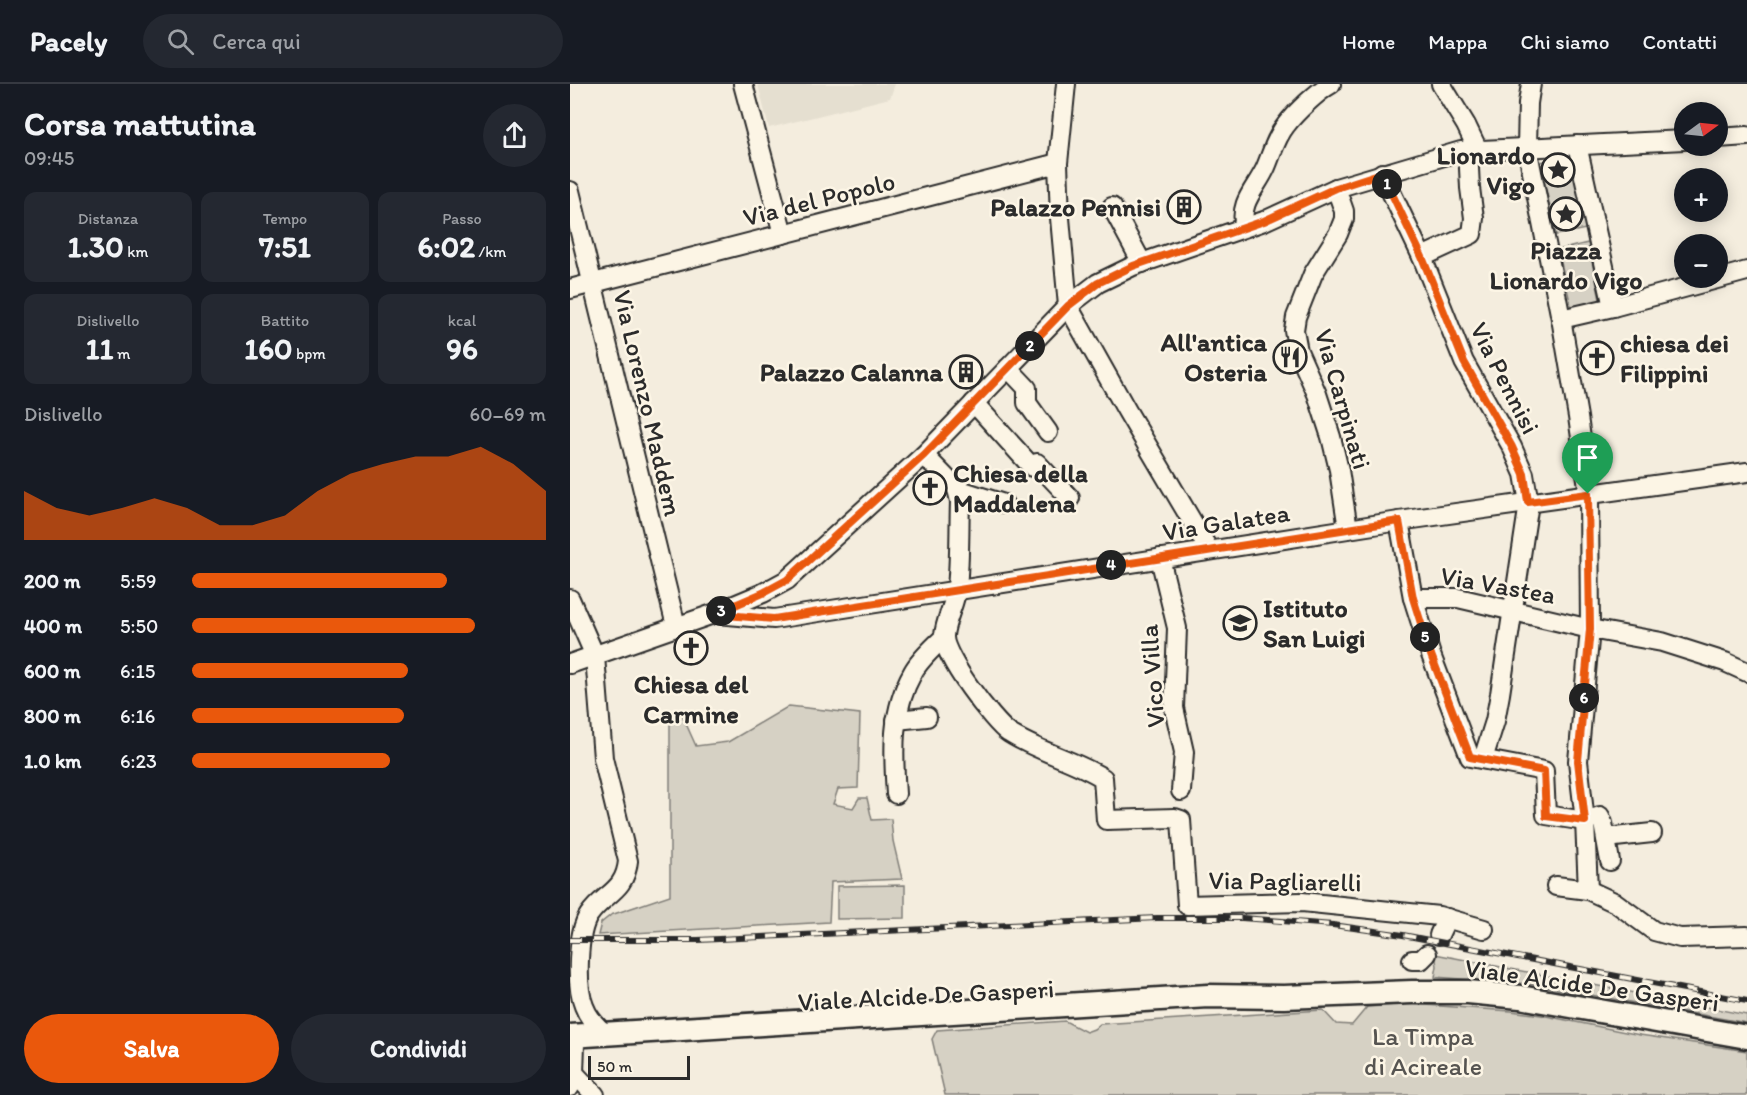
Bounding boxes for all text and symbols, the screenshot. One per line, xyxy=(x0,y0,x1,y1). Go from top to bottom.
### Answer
search box xyxy=(143,14,563,68)
text: Pacely xyxy=(30,24,107,58)
icon: search xyxy=(164,25,197,58)
text: Cerca qui xyxy=(212,28,301,55)
text: Home xyxy=(1342,29,1395,54)
text: Mappa xyxy=(1428,29,1487,54)
text: Chi siamo xyxy=(1520,29,1609,54)
text: Contatti xyxy=(1642,29,1717,54)
north arrow xyxy=(1674,102,1728,156)
map controls xyxy=(1674,102,1728,288)
text: Corsa mattutina xyxy=(24,104,256,143)
button: share xyxy=(483,104,546,167)
place label: Lionardo Vigo xyxy=(1437,139,1535,201)
text: 09:45 xyxy=(24,146,74,170)
place icon: Lionardo Vigo xyxy=(1540,152,1576,188)
street label: Via del Popolo xyxy=(740,165,898,233)
button: + xyxy=(1674,168,1728,222)
pin: 1 xyxy=(1372,169,1402,199)
text: 1 xyxy=(1383,174,1391,193)
building icon: Palazzo Pennisi xyxy=(1166,189,1202,225)
place label: Palazzo Pennisi xyxy=(990,191,1161,223)
place icon: Piazza Lionardo Vigo xyxy=(1548,196,1584,232)
text: Distanza xyxy=(78,209,138,228)
text: Tempo xyxy=(263,209,307,228)
text: Passo xyxy=(442,209,482,228)
text: 1.30 xyxy=(68,228,124,265)
text: 7:51 xyxy=(259,228,311,265)
text: 6:02 xyxy=(418,228,475,265)
place label: Piazza Lionardo Vigo xyxy=(1490,234,1642,296)
button: − xyxy=(1674,234,1728,288)
text: km xyxy=(124,242,148,261)
text: /km xyxy=(475,242,506,261)
street label: Via Lorenzo Maddem xyxy=(606,287,690,519)
text: Dislivello xyxy=(77,311,139,330)
text: Battito xyxy=(261,311,309,330)
text: kcal xyxy=(448,311,476,330)
street label: Via Pennisi xyxy=(1463,317,1547,439)
street label: Via Carpinati xyxy=(1308,325,1378,473)
place label: All'antica Osteria xyxy=(1160,326,1268,388)
place label: chiesa dei Filippini xyxy=(1620,327,1729,389)
text: 11 xyxy=(86,330,113,367)
text: 160 xyxy=(244,330,293,367)
text: 96 xyxy=(446,330,478,367)
pin: 2 xyxy=(1015,331,1045,361)
text: 2 xyxy=(1026,336,1034,355)
restaurant icon: All'antica Osteria xyxy=(1272,339,1308,375)
church icon: chiesa dei Filippini xyxy=(1579,340,1615,376)
text: m xyxy=(113,344,130,363)
text: bpm xyxy=(293,344,326,363)
building icon: Palazzo Calanna xyxy=(948,354,984,390)
place label: Palazzo Calanna xyxy=(760,356,944,388)
text: Dislivello xyxy=(24,402,103,426)
text: 60–69 m xyxy=(470,402,546,426)
pin xyxy=(1562,432,1613,494)
icon: arrive xyxy=(1571,441,1604,474)
place label: Chiesa della Maddalena xyxy=(953,457,1088,519)
church icon: Chiesa della Maddalena xyxy=(912,470,948,506)
street label: Via Galatea xyxy=(1160,496,1292,548)
pin: 4 xyxy=(1096,550,1126,580)
text: 4 xyxy=(1106,555,1116,574)
street label: Via Vastea xyxy=(1438,559,1558,611)
text: 200 m xyxy=(24,569,80,593)
text: 5:59 xyxy=(120,569,156,593)
place label: Istituto San Luigi xyxy=(1263,592,1366,654)
pin: 3 xyxy=(706,596,736,626)
text: 3 xyxy=(717,601,725,620)
school or university icon: Istituto San Luigi xyxy=(1222,605,1258,641)
text: 400 m xyxy=(24,614,82,638)
text: 5:50 xyxy=(120,614,158,638)
pin: 5 xyxy=(1410,622,1440,652)
street label: Vico Villa xyxy=(1132,623,1172,729)
text: 5 xyxy=(1421,627,1429,646)
church icon: Chiesa del Carmine xyxy=(673,630,709,666)
text: 600 m xyxy=(24,659,81,683)
text: 6:15 xyxy=(120,659,155,683)
place label: Chiesa del Carmine xyxy=(634,668,749,730)
pin: 6 xyxy=(1569,683,1599,713)
text: 6 xyxy=(1580,688,1588,707)
text: 800 m xyxy=(24,704,81,728)
text: 6:16 xyxy=(120,704,155,728)
text: 1.0 km xyxy=(24,749,81,773)
text: 6:23 xyxy=(120,749,157,773)
street label: Via Pagliarelli xyxy=(1208,864,1362,898)
street label: Viale Alcide De Gasperi xyxy=(1463,951,1721,1019)
street label: Viale Alcide De Gasperi xyxy=(797,972,1055,1018)
button: Salva xyxy=(24,1014,279,1083)
button: Condividi xyxy=(291,1014,546,1083)
park label: La Timpa di Acireale xyxy=(1364,1020,1482,1082)
scale bar xyxy=(588,1053,690,1080)
text: 50 m xyxy=(597,1057,632,1076)

